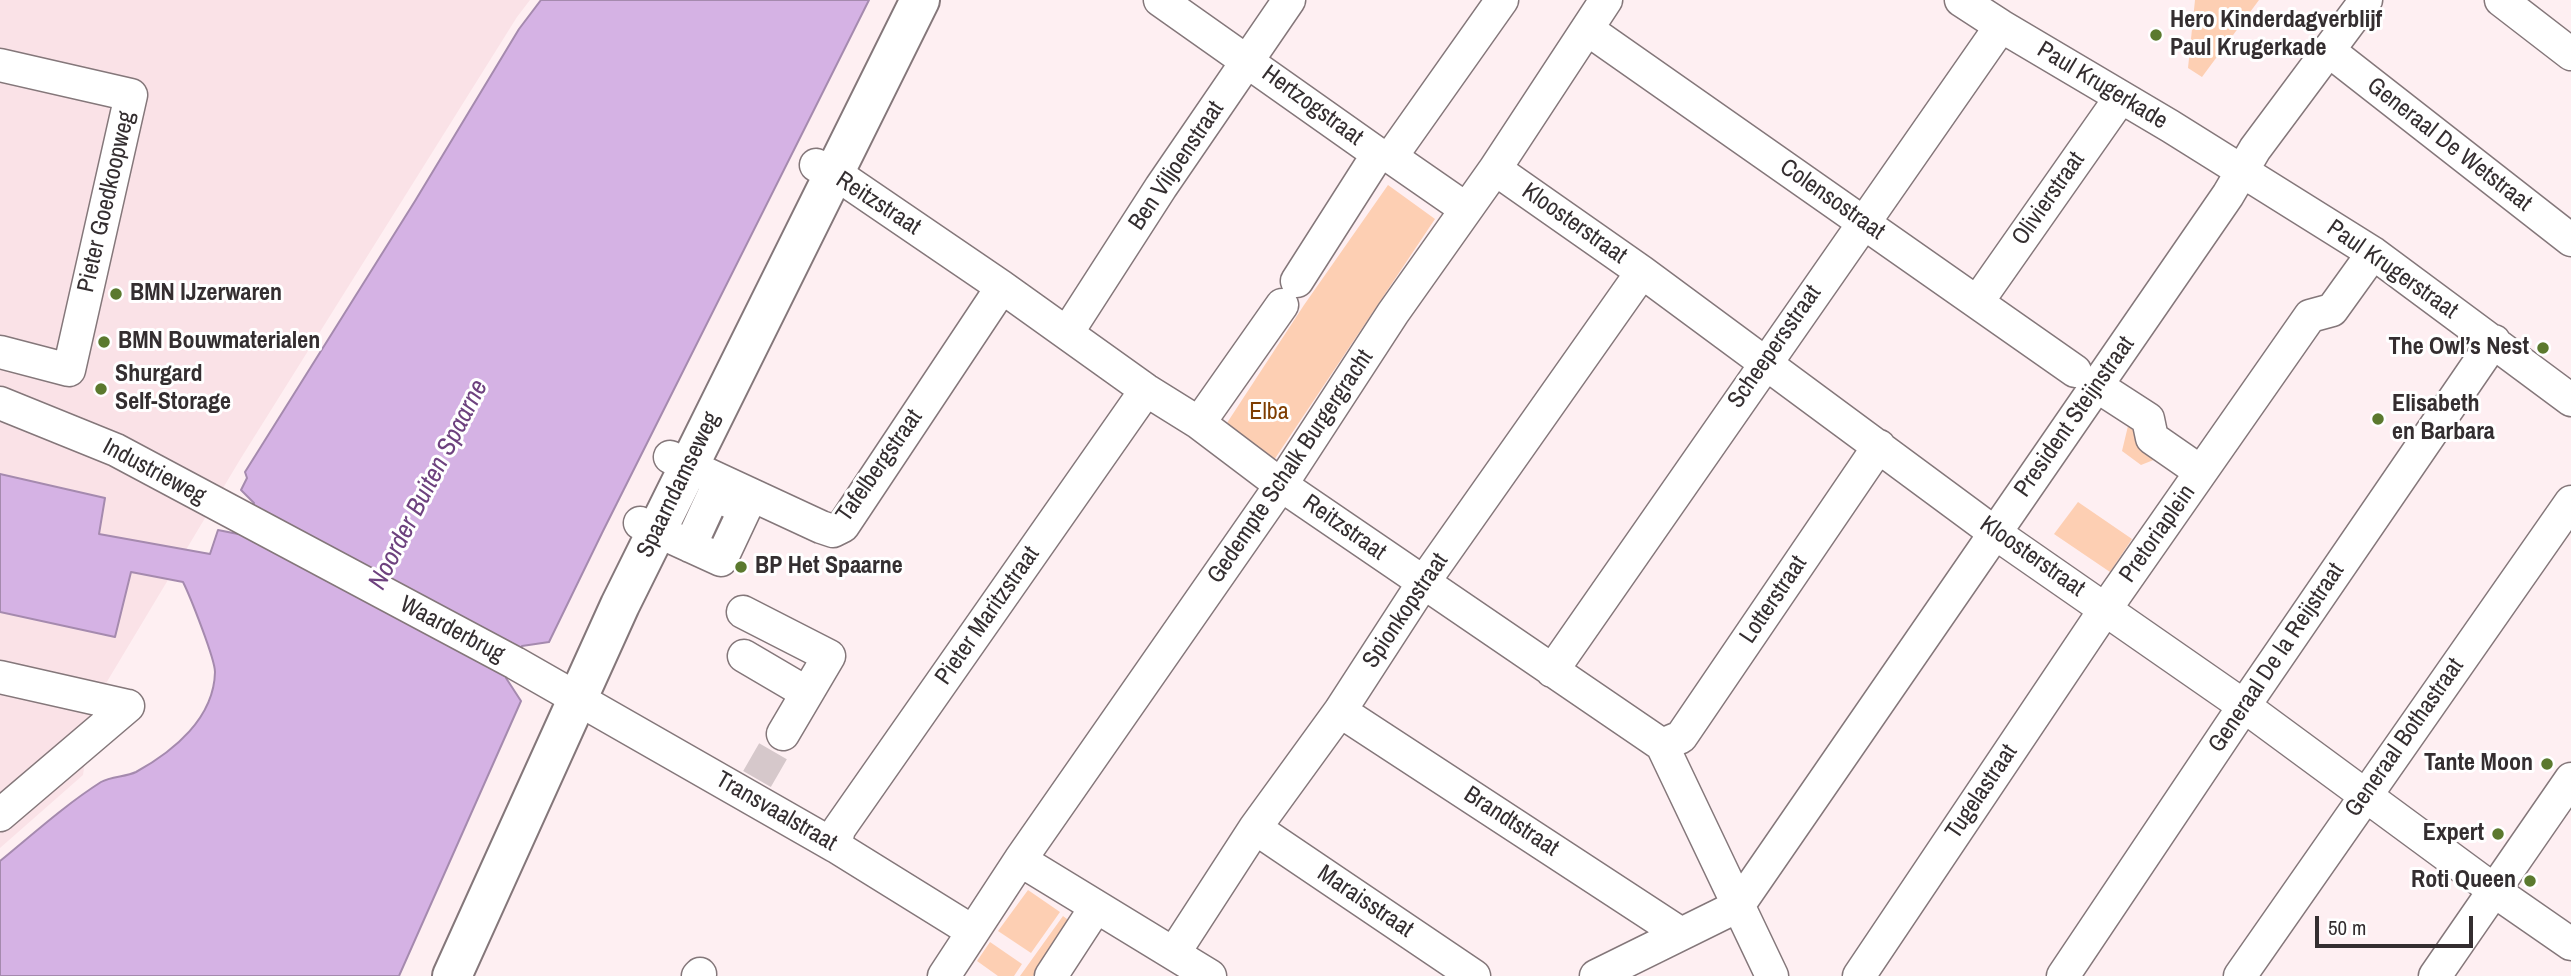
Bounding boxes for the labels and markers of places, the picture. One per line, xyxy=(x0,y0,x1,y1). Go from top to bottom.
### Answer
place label: Hero Kinderdagverblijf Paul Krugerkade xyxy=(2170,7,2382,63)
marker: Hero Kinderdagverblijf Paul Krugerkade xyxy=(2148,27,2164,43)
place label: BMN IJzerwaren xyxy=(130,280,282,308)
marker: BMN IJzerwaren xyxy=(108,286,124,302)
place label: BMN Bouwmaterialen xyxy=(118,328,320,356)
marker: BMN Bouwmaterialen xyxy=(96,334,112,350)
place label: The Owl’s Nest xyxy=(2389,334,2529,362)
marker: The Owl’s Nest xyxy=(2535,340,2551,356)
place label: Shurgard Self-Storage xyxy=(115,361,231,417)
marker: Shurgard Self-Storage xyxy=(93,381,109,397)
place label: Elisabeth en Barbara xyxy=(2392,391,2495,447)
marker: Elisabeth en Barbara xyxy=(2370,411,2386,427)
place label: BP Het Spaarne xyxy=(755,553,903,581)
marker: BP Het Spaarne xyxy=(733,559,749,575)
place label: Tante Moon xyxy=(2424,750,2533,778)
marker: Tante Moon xyxy=(2539,756,2555,772)
place label: Expert xyxy=(2423,820,2484,848)
marker: Expert xyxy=(2490,826,2506,842)
place label: Roti Queen xyxy=(2411,867,2516,895)
marker: Roti Queen xyxy=(2522,873,2538,889)

